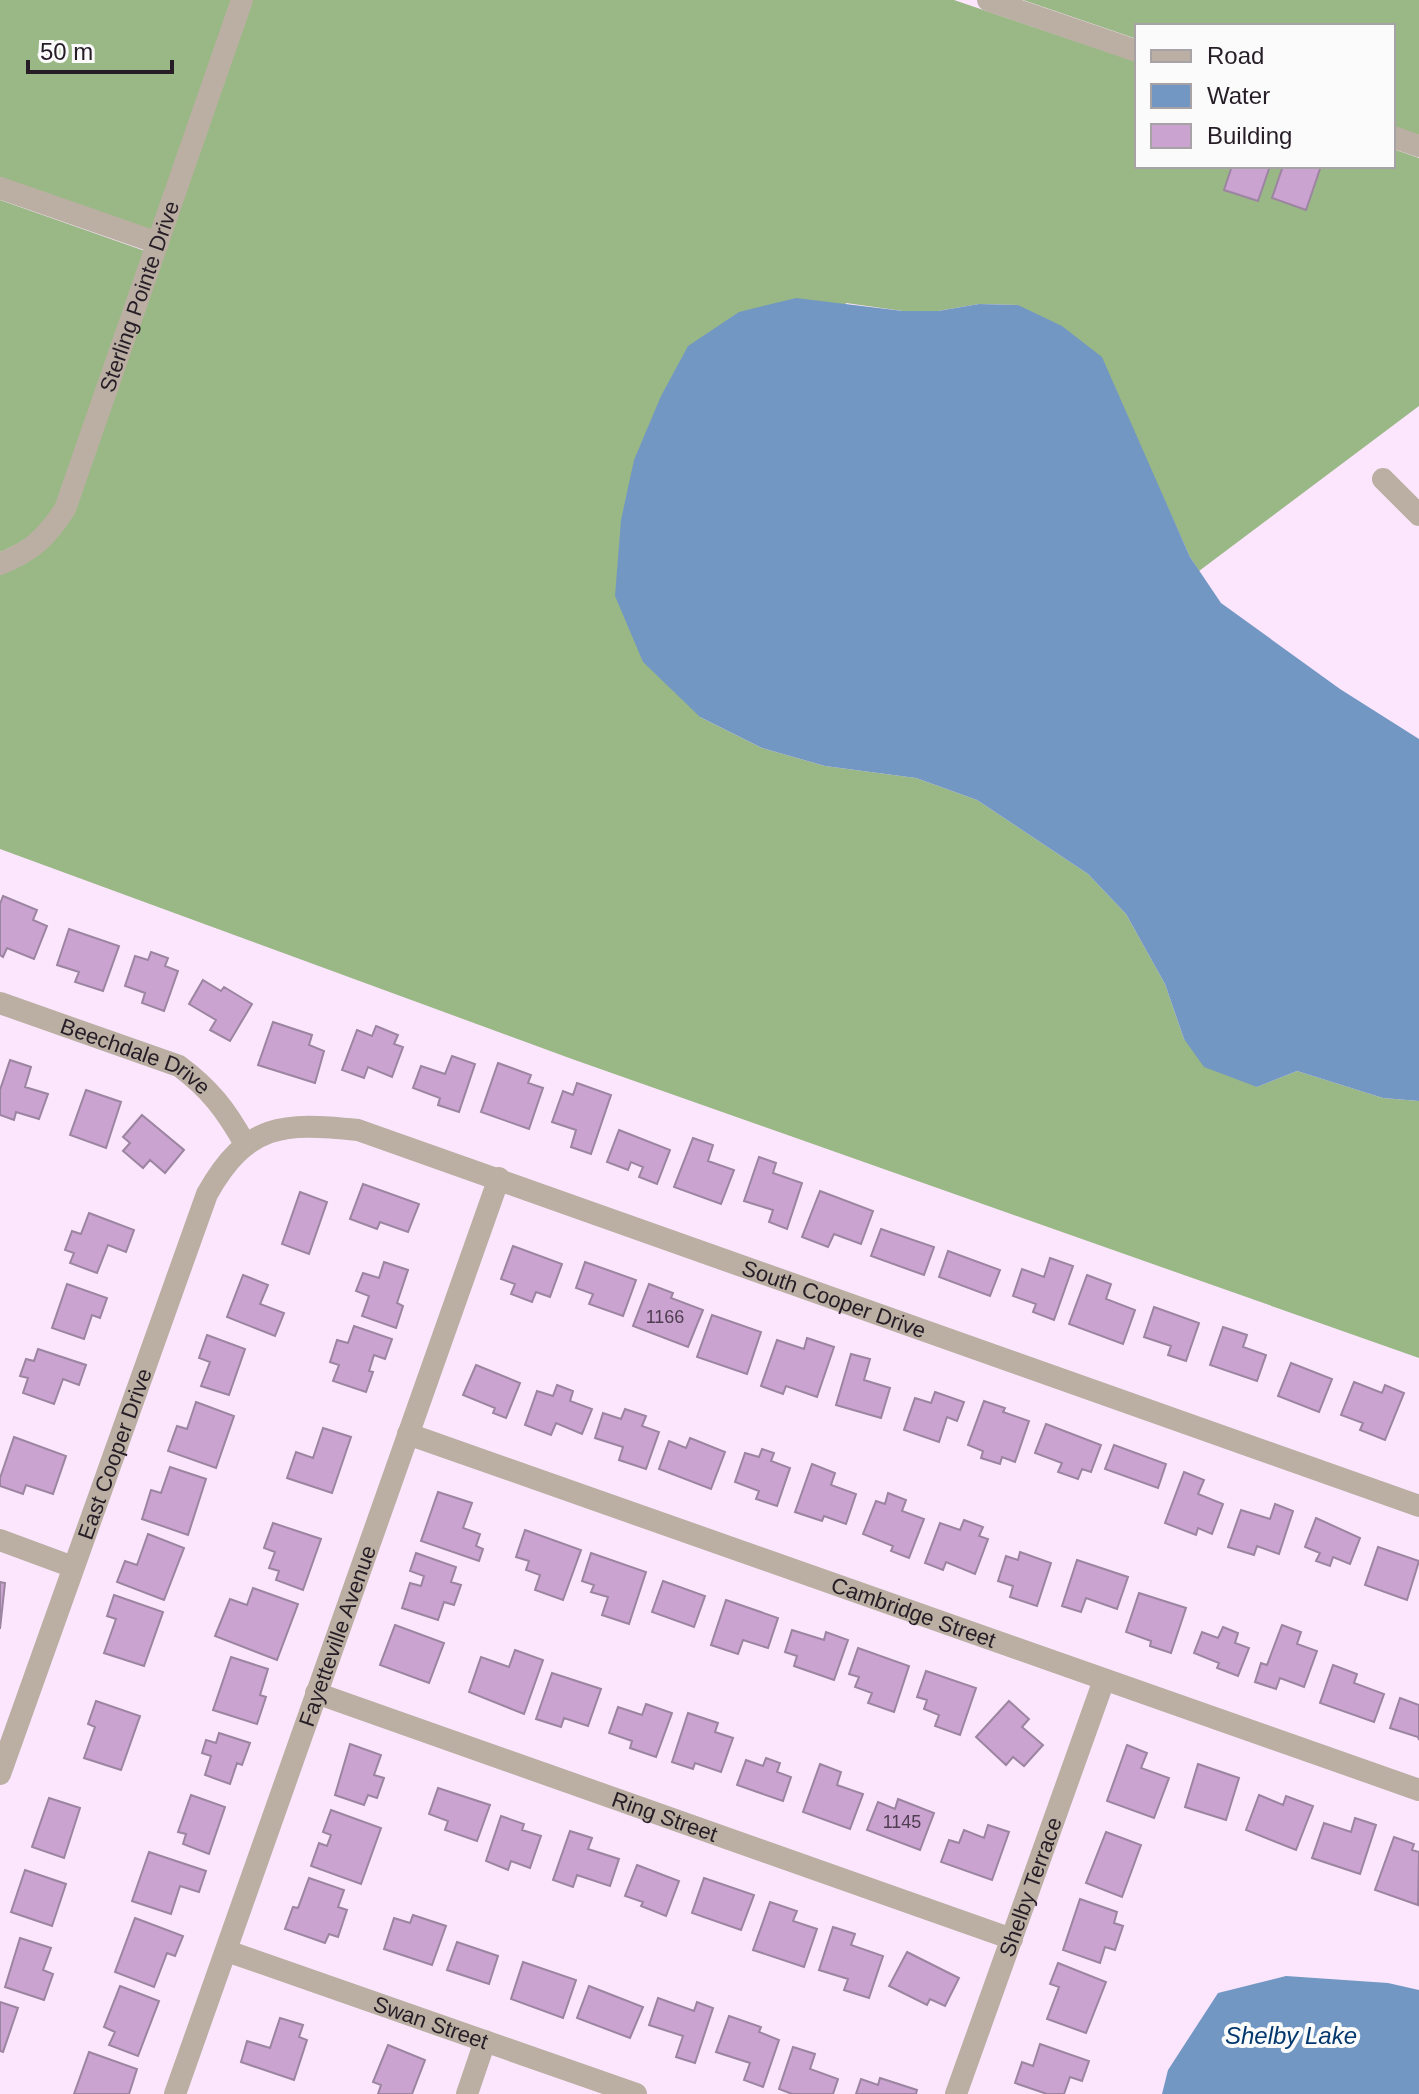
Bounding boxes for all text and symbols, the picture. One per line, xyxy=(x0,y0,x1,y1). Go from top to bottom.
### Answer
scale bar xyxy=(28,24,172,74)
legend xyxy=(1135,24,1395,168)
text: 50 m xyxy=(40,38,93,65)
text: Road xyxy=(1207,42,1264,69)
text: Water xyxy=(1207,82,1270,109)
text: Building xyxy=(1207,122,1292,149)
street label: Sterling Pointe Drive xyxy=(94,197,184,395)
street label: Beechdale Drive xyxy=(57,1013,216,1099)
street label: South Cooper Drive xyxy=(739,1255,929,1343)
house number: 1166 xyxy=(646,1307,684,1327)
street label: East Cooper Drive xyxy=(72,1365,156,1543)
street label: Fayetteville Avenue xyxy=(294,1542,381,1730)
street label: Cambridge Street xyxy=(828,1572,999,1652)
street label: Ring Street xyxy=(609,1786,721,1846)
house number: 1145 xyxy=(883,1812,921,1832)
street label: Shelby Terrace xyxy=(994,1814,1066,1960)
street label: Swan Street xyxy=(370,1991,492,2054)
water label: Shelby Lake xyxy=(1225,2022,1357,2049)

